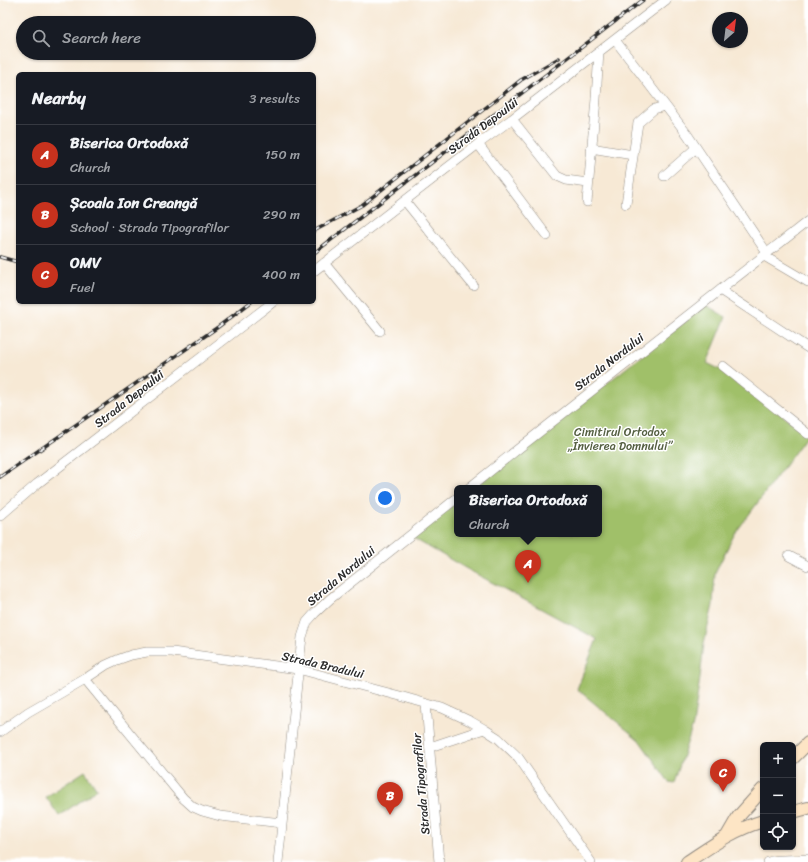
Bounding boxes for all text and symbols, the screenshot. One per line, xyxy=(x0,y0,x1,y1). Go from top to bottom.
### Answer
north arrow xyxy=(712,12,748,48)
search box xyxy=(16,16,316,60)
text: Search here xyxy=(62,25,141,51)
icon: search xyxy=(30,27,52,49)
text: Nearby xyxy=(32,83,86,113)
text: 3 results xyxy=(249,87,300,110)
street label: Strada Depoului xyxy=(443,91,524,160)
text: Biserica Ortodoxă xyxy=(70,130,188,156)
text: A xyxy=(41,143,49,166)
text: 150 m xyxy=(265,143,300,166)
text: Church xyxy=(70,156,111,179)
text: Școala Ion Creangă xyxy=(70,190,197,216)
text: B xyxy=(41,203,49,226)
text: 290 m xyxy=(263,203,300,226)
text: School · Strada Tipografilor xyxy=(70,216,229,239)
text: OMV xyxy=(70,250,101,276)
text: C xyxy=(41,263,49,286)
text: 400 m xyxy=(262,263,300,286)
text: Fuel xyxy=(70,276,94,299)
street label: Strada Nordului xyxy=(569,327,650,397)
street label: Strada Depoului xyxy=(89,364,169,434)
park label: Cimitirul Ortodox „Învierea Domnului” xyxy=(567,421,673,457)
popup xyxy=(454,485,602,537)
text: Biserica Ortodoxă xyxy=(469,487,587,513)
your location xyxy=(375,488,395,508)
text: Church xyxy=(469,513,510,536)
street label: Strada Nordului xyxy=(302,540,381,612)
pin: A xyxy=(515,550,541,583)
street label: Strada Bradului xyxy=(280,645,367,685)
street label: Strada Tipografilor xyxy=(406,731,436,836)
map controls xyxy=(760,742,796,850)
button: + xyxy=(760,742,796,778)
pin: C xyxy=(710,759,736,792)
button: − xyxy=(760,778,796,814)
pin: B xyxy=(377,782,403,815)
button: locate xyxy=(760,814,796,850)

